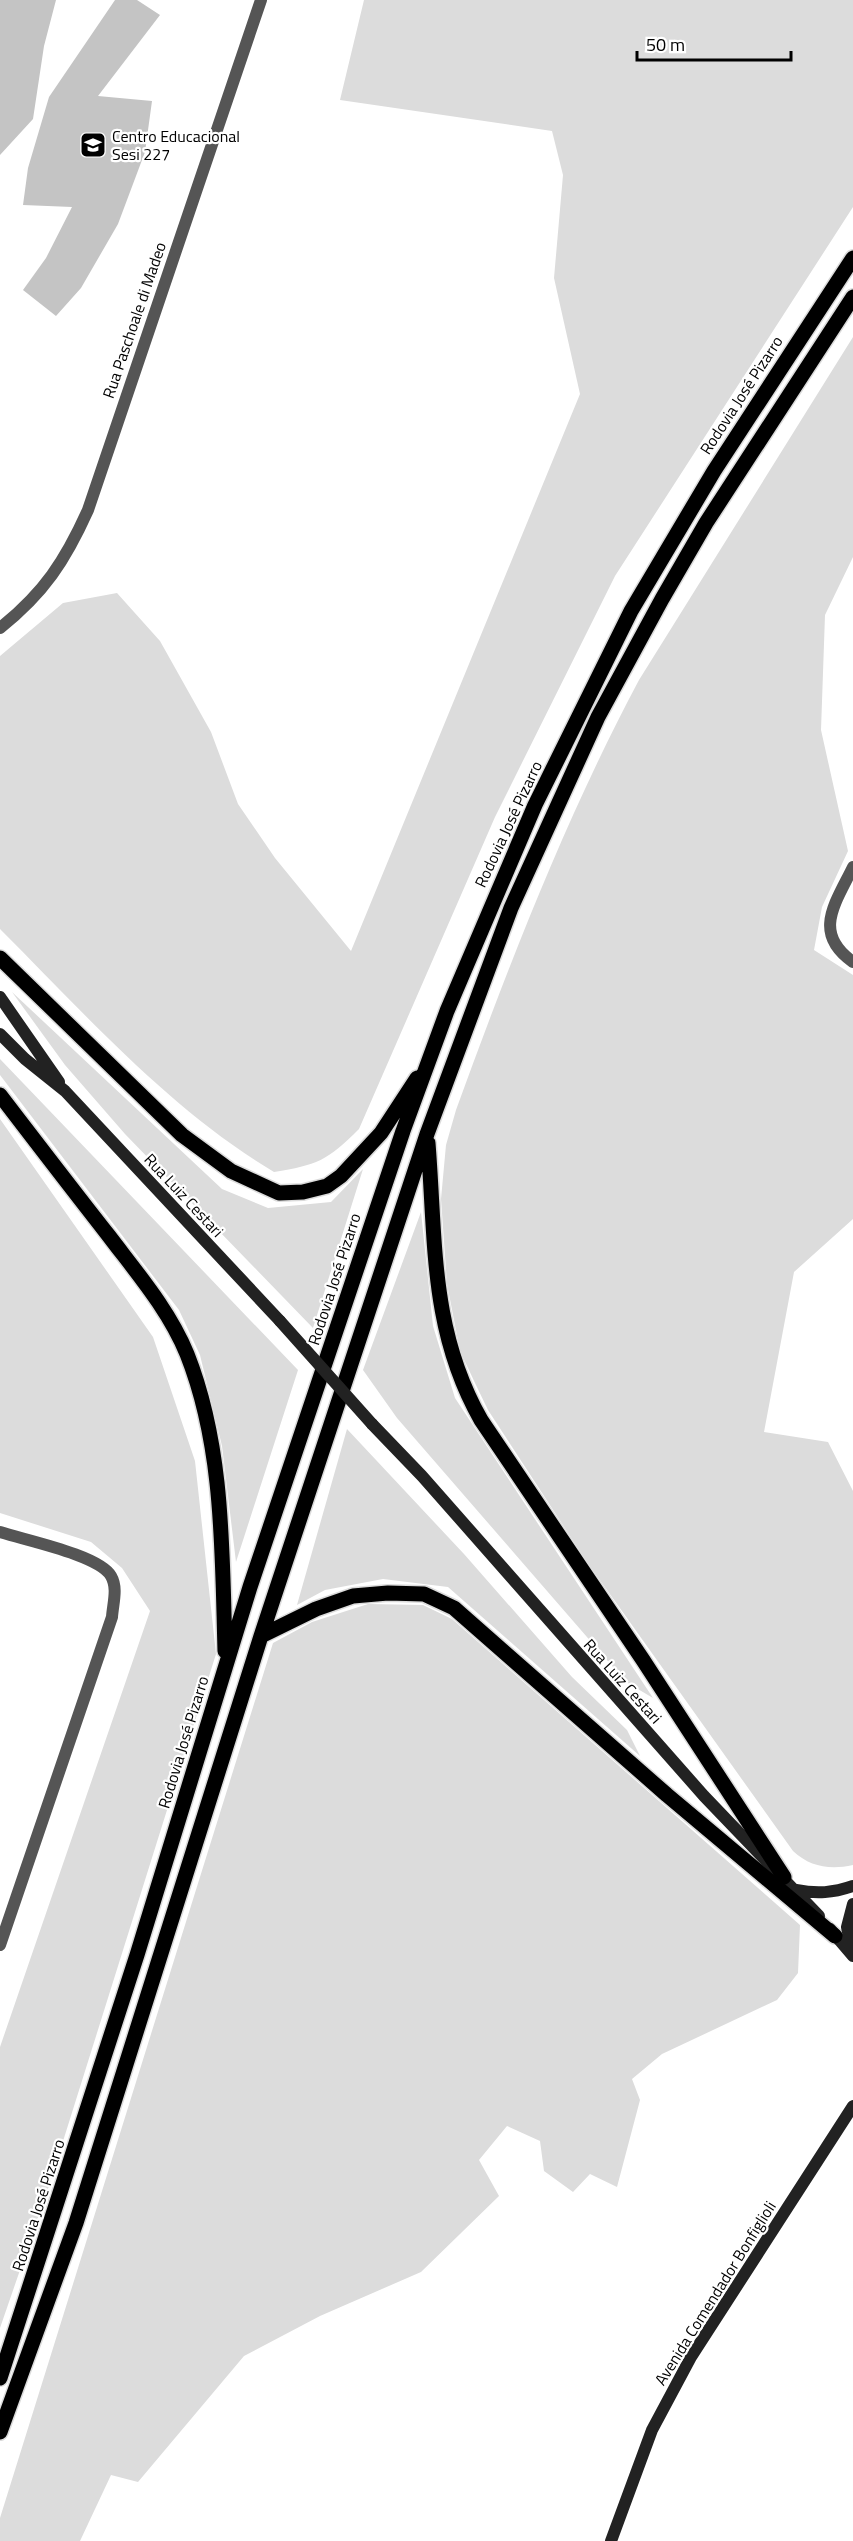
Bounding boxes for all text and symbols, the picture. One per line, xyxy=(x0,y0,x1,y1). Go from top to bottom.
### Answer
scale bar xyxy=(637,24,792,62)
text: 50 m xyxy=(646,31,685,58)
place label: Centro Educacional Sesi 227 xyxy=(112,124,240,166)
school or university icon: Centro Educacional Sesi 227 xyxy=(78,130,108,160)
street label: Rua Paschoale di Madeo xyxy=(96,239,172,401)
street label: Rodovia José Pizarro xyxy=(694,331,788,459)
street label: Rodovia José Pizarro xyxy=(468,757,548,891)
street label: Rua Luiz Cestari xyxy=(139,1148,229,1242)
street label: Rodovia José Pizarro xyxy=(301,1210,367,1348)
street label: Rua Luiz Cestari xyxy=(578,1633,668,1729)
street label: Rodovia José Pizarro xyxy=(151,1673,215,1811)
street label: Rodovia José Pizarro xyxy=(5,2136,71,2274)
street label: Avenida Comendador Bonfiglioli xyxy=(648,2196,782,2390)

